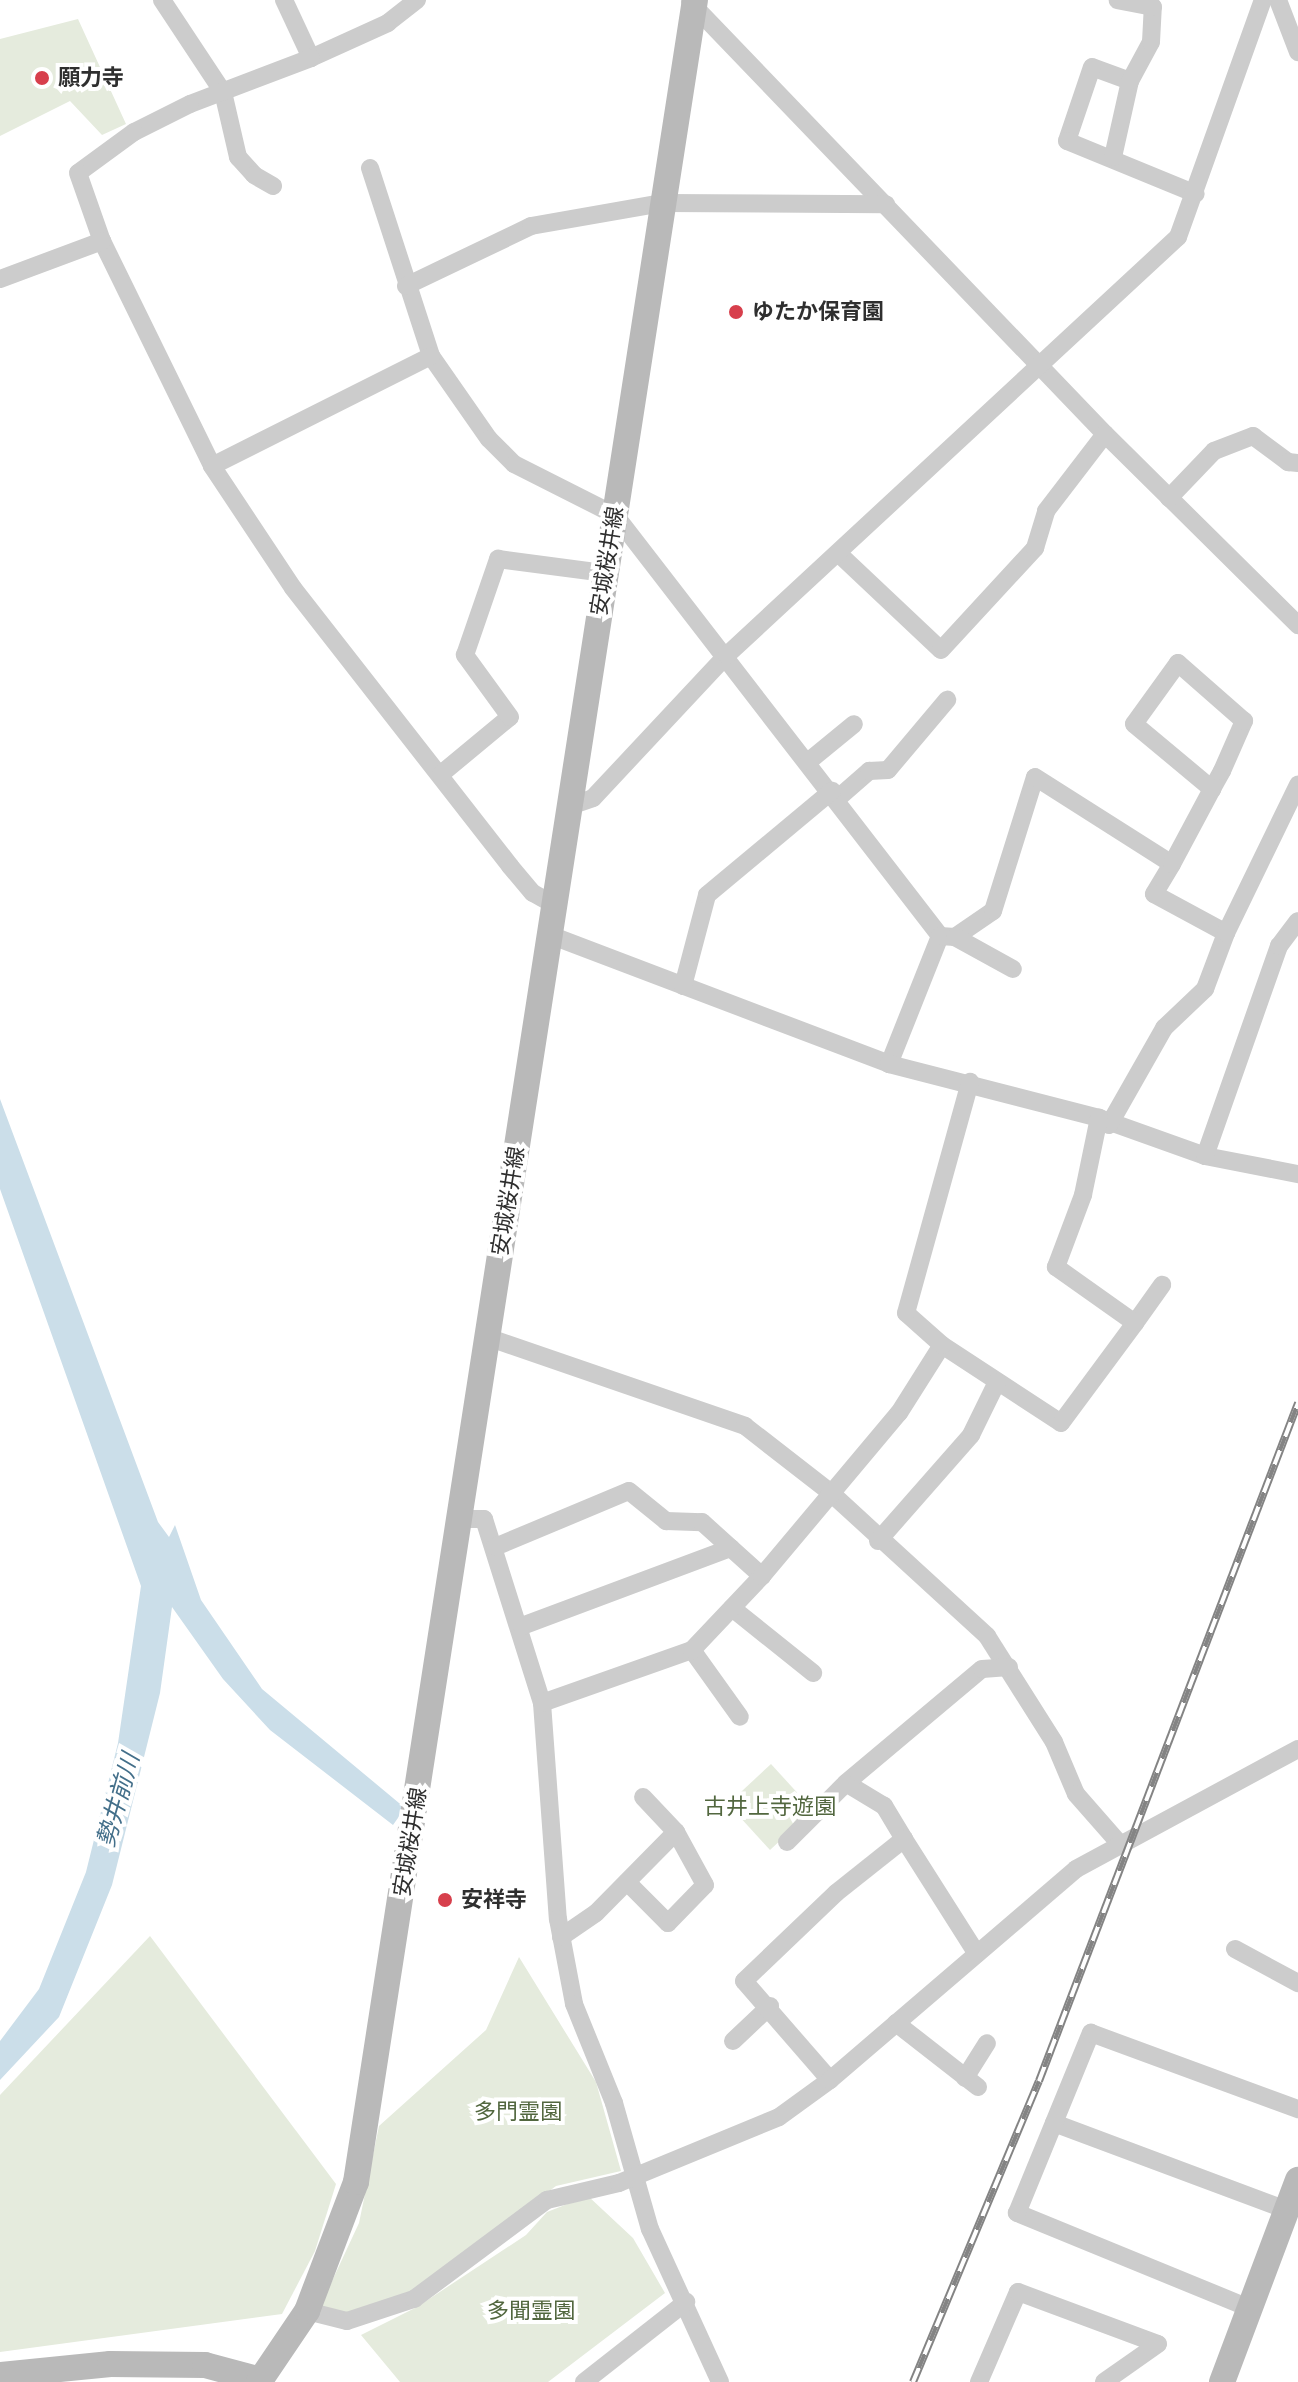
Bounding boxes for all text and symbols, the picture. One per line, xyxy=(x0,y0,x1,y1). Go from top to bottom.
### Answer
place label: 願力寺 xyxy=(58,65,124,91)
marker: 願力寺 xyxy=(33,69,51,87)
place label: ゆたか保育園 xyxy=(752,299,884,325)
marker: ゆたか保育園 xyxy=(727,303,745,321)
street label: 安城桜井線 xyxy=(585,505,629,617)
street label: 安城桜井線 xyxy=(486,1145,530,1257)
water label: 勢井前川 xyxy=(91,1750,145,1850)
street label: 安城桜井線 xyxy=(388,1786,432,1898)
park label: 古井上寺遊園 xyxy=(704,1794,836,1820)
place label: 安祥寺 xyxy=(461,1887,527,1913)
marker: 安祥寺 xyxy=(436,1891,454,1909)
park label: 多門霊園 xyxy=(474,2099,562,2125)
park label: 多聞霊園 xyxy=(487,2298,575,2324)

